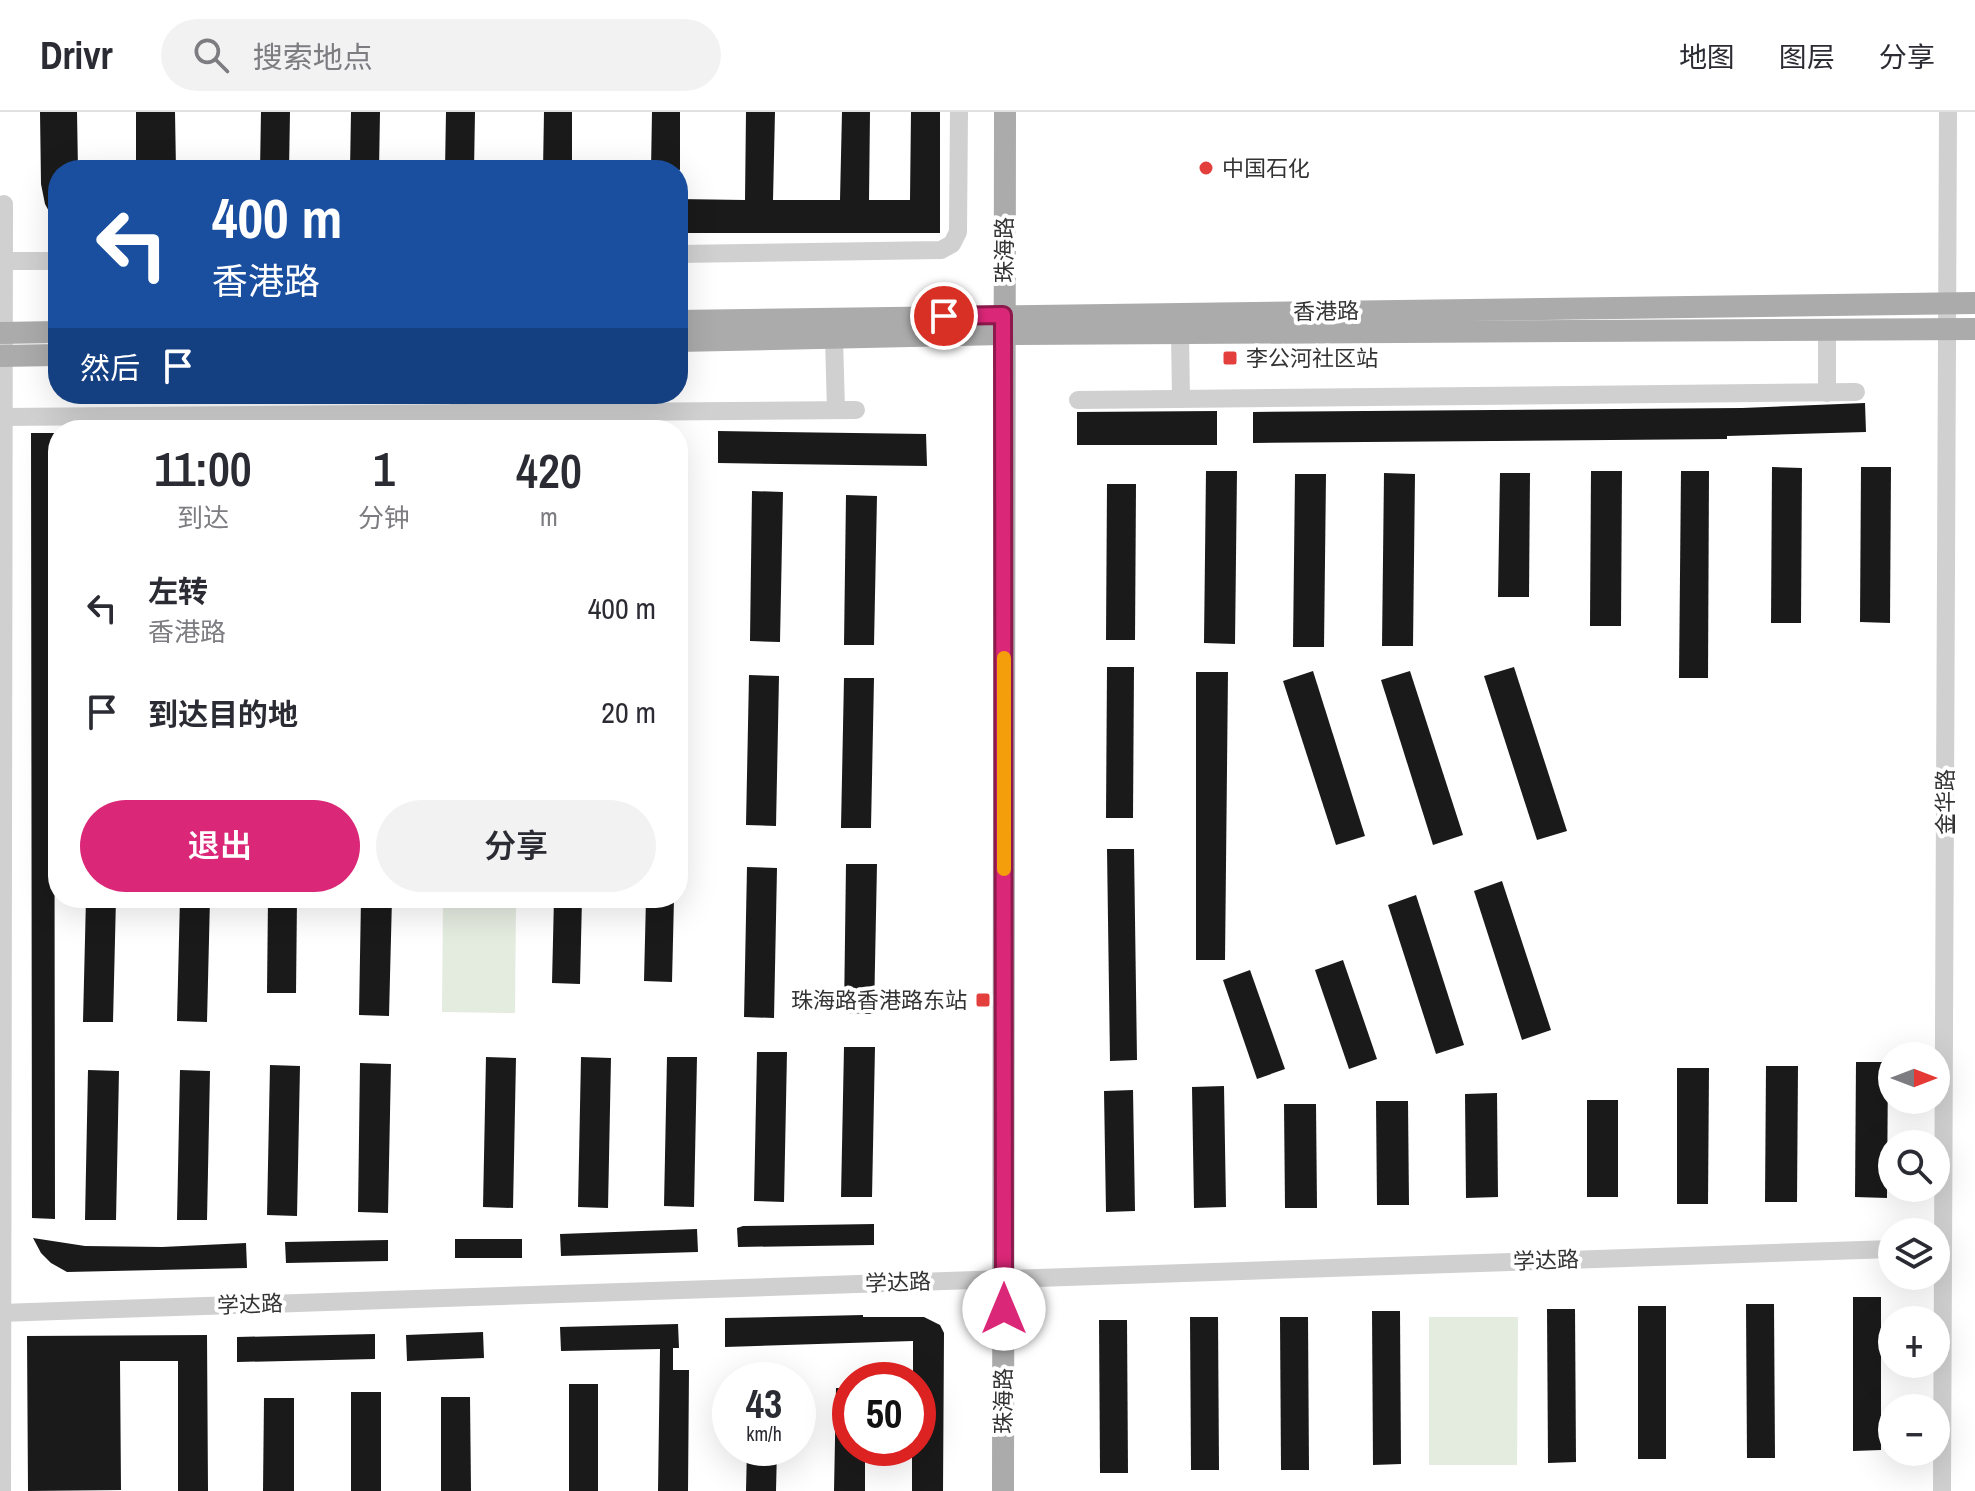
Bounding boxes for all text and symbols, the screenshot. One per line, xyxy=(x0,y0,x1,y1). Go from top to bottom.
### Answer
search box xyxy=(161,19,721,91)
text: Drivr xyxy=(40,30,113,81)
icon: search xyxy=(189,33,233,77)
text: 搜索地点 xyxy=(253,37,373,77)
text: 地图 xyxy=(1679,38,1735,76)
text: 图层 xyxy=(1779,38,1835,76)
text: 分享 xyxy=(1879,38,1935,76)
place label: 中国石化 xyxy=(1222,153,1310,183)
marker: 中国石化 xyxy=(1197,159,1215,177)
text: 400 m xyxy=(212,180,342,255)
icon: left xyxy=(80,192,184,296)
street label: 珠海路 xyxy=(989,217,1019,283)
text: 香港路 xyxy=(212,257,320,305)
pin xyxy=(910,282,978,350)
icon: arrive xyxy=(922,294,966,338)
street label: 香港路 xyxy=(1293,295,1359,327)
place label: 李公河社区站 xyxy=(1246,343,1378,373)
icon: arrive xyxy=(156,344,200,388)
text: 然后 xyxy=(80,348,140,388)
marker: 李公河社区站 xyxy=(1221,349,1239,367)
text: 11:00 xyxy=(154,436,252,501)
text: 1 xyxy=(373,436,395,501)
text: 420 xyxy=(516,438,582,503)
text: m xyxy=(540,499,558,534)
text: 到达 xyxy=(177,500,229,535)
text: 分钟 xyxy=(358,500,410,535)
text: 左转 xyxy=(148,571,208,611)
icon: left xyxy=(80,586,124,630)
text: 400 m xyxy=(588,588,656,628)
text: 香港路 xyxy=(148,614,226,649)
icon: arrive xyxy=(80,690,124,734)
text: 20 m xyxy=(601,692,656,732)
text: 到达目的地 xyxy=(148,694,298,734)
street label: 金华路 xyxy=(1930,769,1960,835)
button: 退出 xyxy=(80,800,360,892)
button: 分享 xyxy=(376,800,656,892)
place label: 珠海路香港路东站 xyxy=(791,985,967,1015)
marker: 珠海路香港路东站 xyxy=(974,991,992,1009)
north arrow xyxy=(1878,1042,1950,1114)
map controls xyxy=(1878,1042,1950,1466)
button: search xyxy=(1878,1130,1950,1202)
button: layers xyxy=(1878,1218,1950,1290)
street label: 学达路 xyxy=(1512,1244,1580,1276)
street label: 学达路 xyxy=(864,1266,932,1298)
position arrow xyxy=(962,1267,1046,1351)
street label: 学达路 xyxy=(216,1288,284,1320)
button: + xyxy=(1878,1306,1950,1378)
speed limit sign: 50 xyxy=(832,1362,936,1466)
street label: 珠海路 xyxy=(988,1368,1018,1434)
text: 43 xyxy=(746,1377,782,1430)
button: − xyxy=(1878,1394,1950,1466)
text: km/h xyxy=(746,1420,782,1447)

